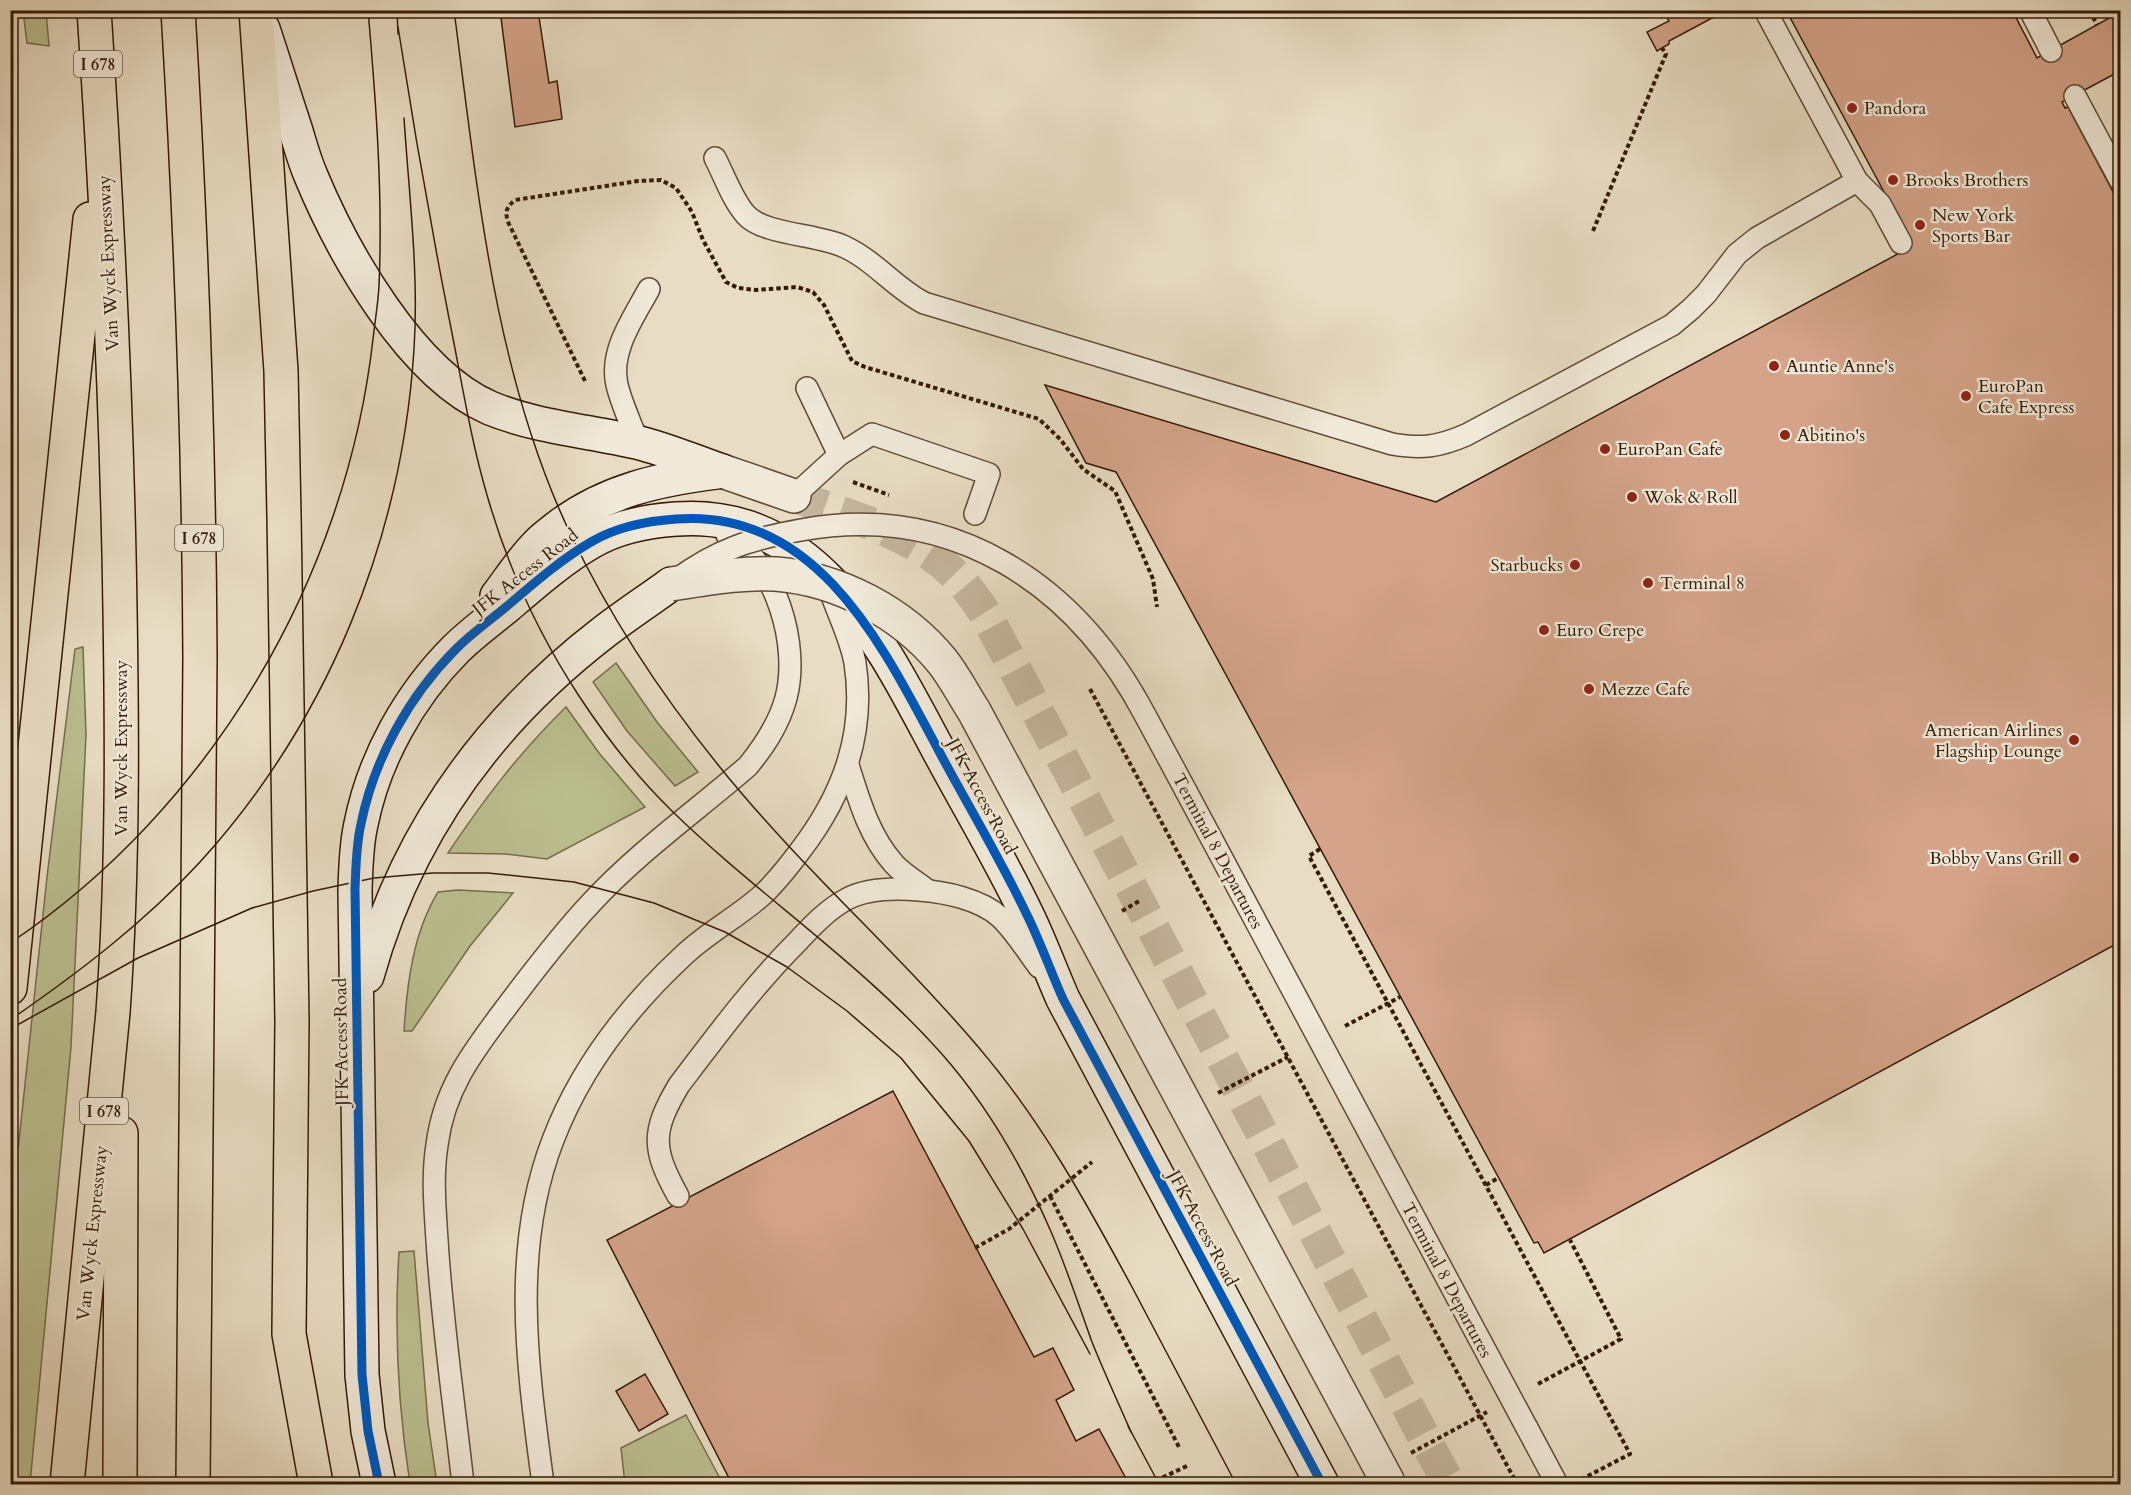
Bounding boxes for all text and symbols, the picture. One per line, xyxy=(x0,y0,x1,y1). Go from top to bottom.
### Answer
road number: I 678 xyxy=(74,51,122,77)
place label: Pandora xyxy=(1864,96,1927,121)
marker: Pandora xyxy=(1845,101,1859,115)
place label: Brooks Brothers xyxy=(1905,168,2029,193)
marker: Brooks Brothers xyxy=(1886,173,1900,187)
street label: Van Wyck Expressway xyxy=(91,174,126,352)
place label: New York Sports Bar xyxy=(1932,203,2015,249)
marker: New York Sports Bar xyxy=(1913,218,1927,232)
place label: Auntie Anne's xyxy=(1786,354,1894,379)
marker: Auntie Anne's xyxy=(1767,359,1781,373)
place label: EuroPan Cafe Express xyxy=(1978,374,2074,420)
marker: EuroPan Cafe Express xyxy=(1959,389,1973,403)
place label: Abitino's xyxy=(1797,423,1865,448)
marker: Abitino's xyxy=(1778,428,1792,442)
place label: EuroPan Cafe xyxy=(1617,437,1723,462)
marker: EuroPan Cafe xyxy=(1598,442,1612,456)
place label: Wok & Roll xyxy=(1643,485,1738,510)
marker: Wok & Roll xyxy=(1625,490,1639,504)
street label: JFK Access Road xyxy=(465,523,584,624)
road number: I 678 xyxy=(175,525,223,551)
place label: Starbucks xyxy=(1491,553,1563,578)
marker: Starbucks xyxy=(1568,558,1582,572)
place label: Terminal 8 xyxy=(1660,571,1745,596)
marker: Terminal 8 xyxy=(1641,576,1655,590)
place label: Euro Crepe xyxy=(1556,618,1644,643)
marker: Euro Crepe xyxy=(1537,623,1551,637)
street label: Van Wyck Expressway xyxy=(109,659,134,836)
place label: Mezze Cafe xyxy=(1601,677,1690,702)
marker: Mezze Cafe xyxy=(1582,682,1596,696)
place label: American Airlines Flagship Lounge xyxy=(1925,718,2062,764)
street label: JFK Access Road xyxy=(939,731,1023,859)
marker: American Airlines Flagship Lounge xyxy=(2067,733,2081,747)
street label: Terminal 8 Departures xyxy=(1166,769,1269,933)
place label: Bobby Vans Grill xyxy=(1929,846,2062,871)
marker: Bobby Vans Grill xyxy=(2067,851,2081,865)
street label: JFK Access Road xyxy=(328,977,355,1109)
road number: I 678 xyxy=(80,1098,128,1124)
street label: Van Wyck Expressway xyxy=(71,1144,114,1322)
street label: JFK Access Road xyxy=(1160,1163,1244,1291)
street label: Terminal 8 Departures xyxy=(1395,1198,1498,1362)

